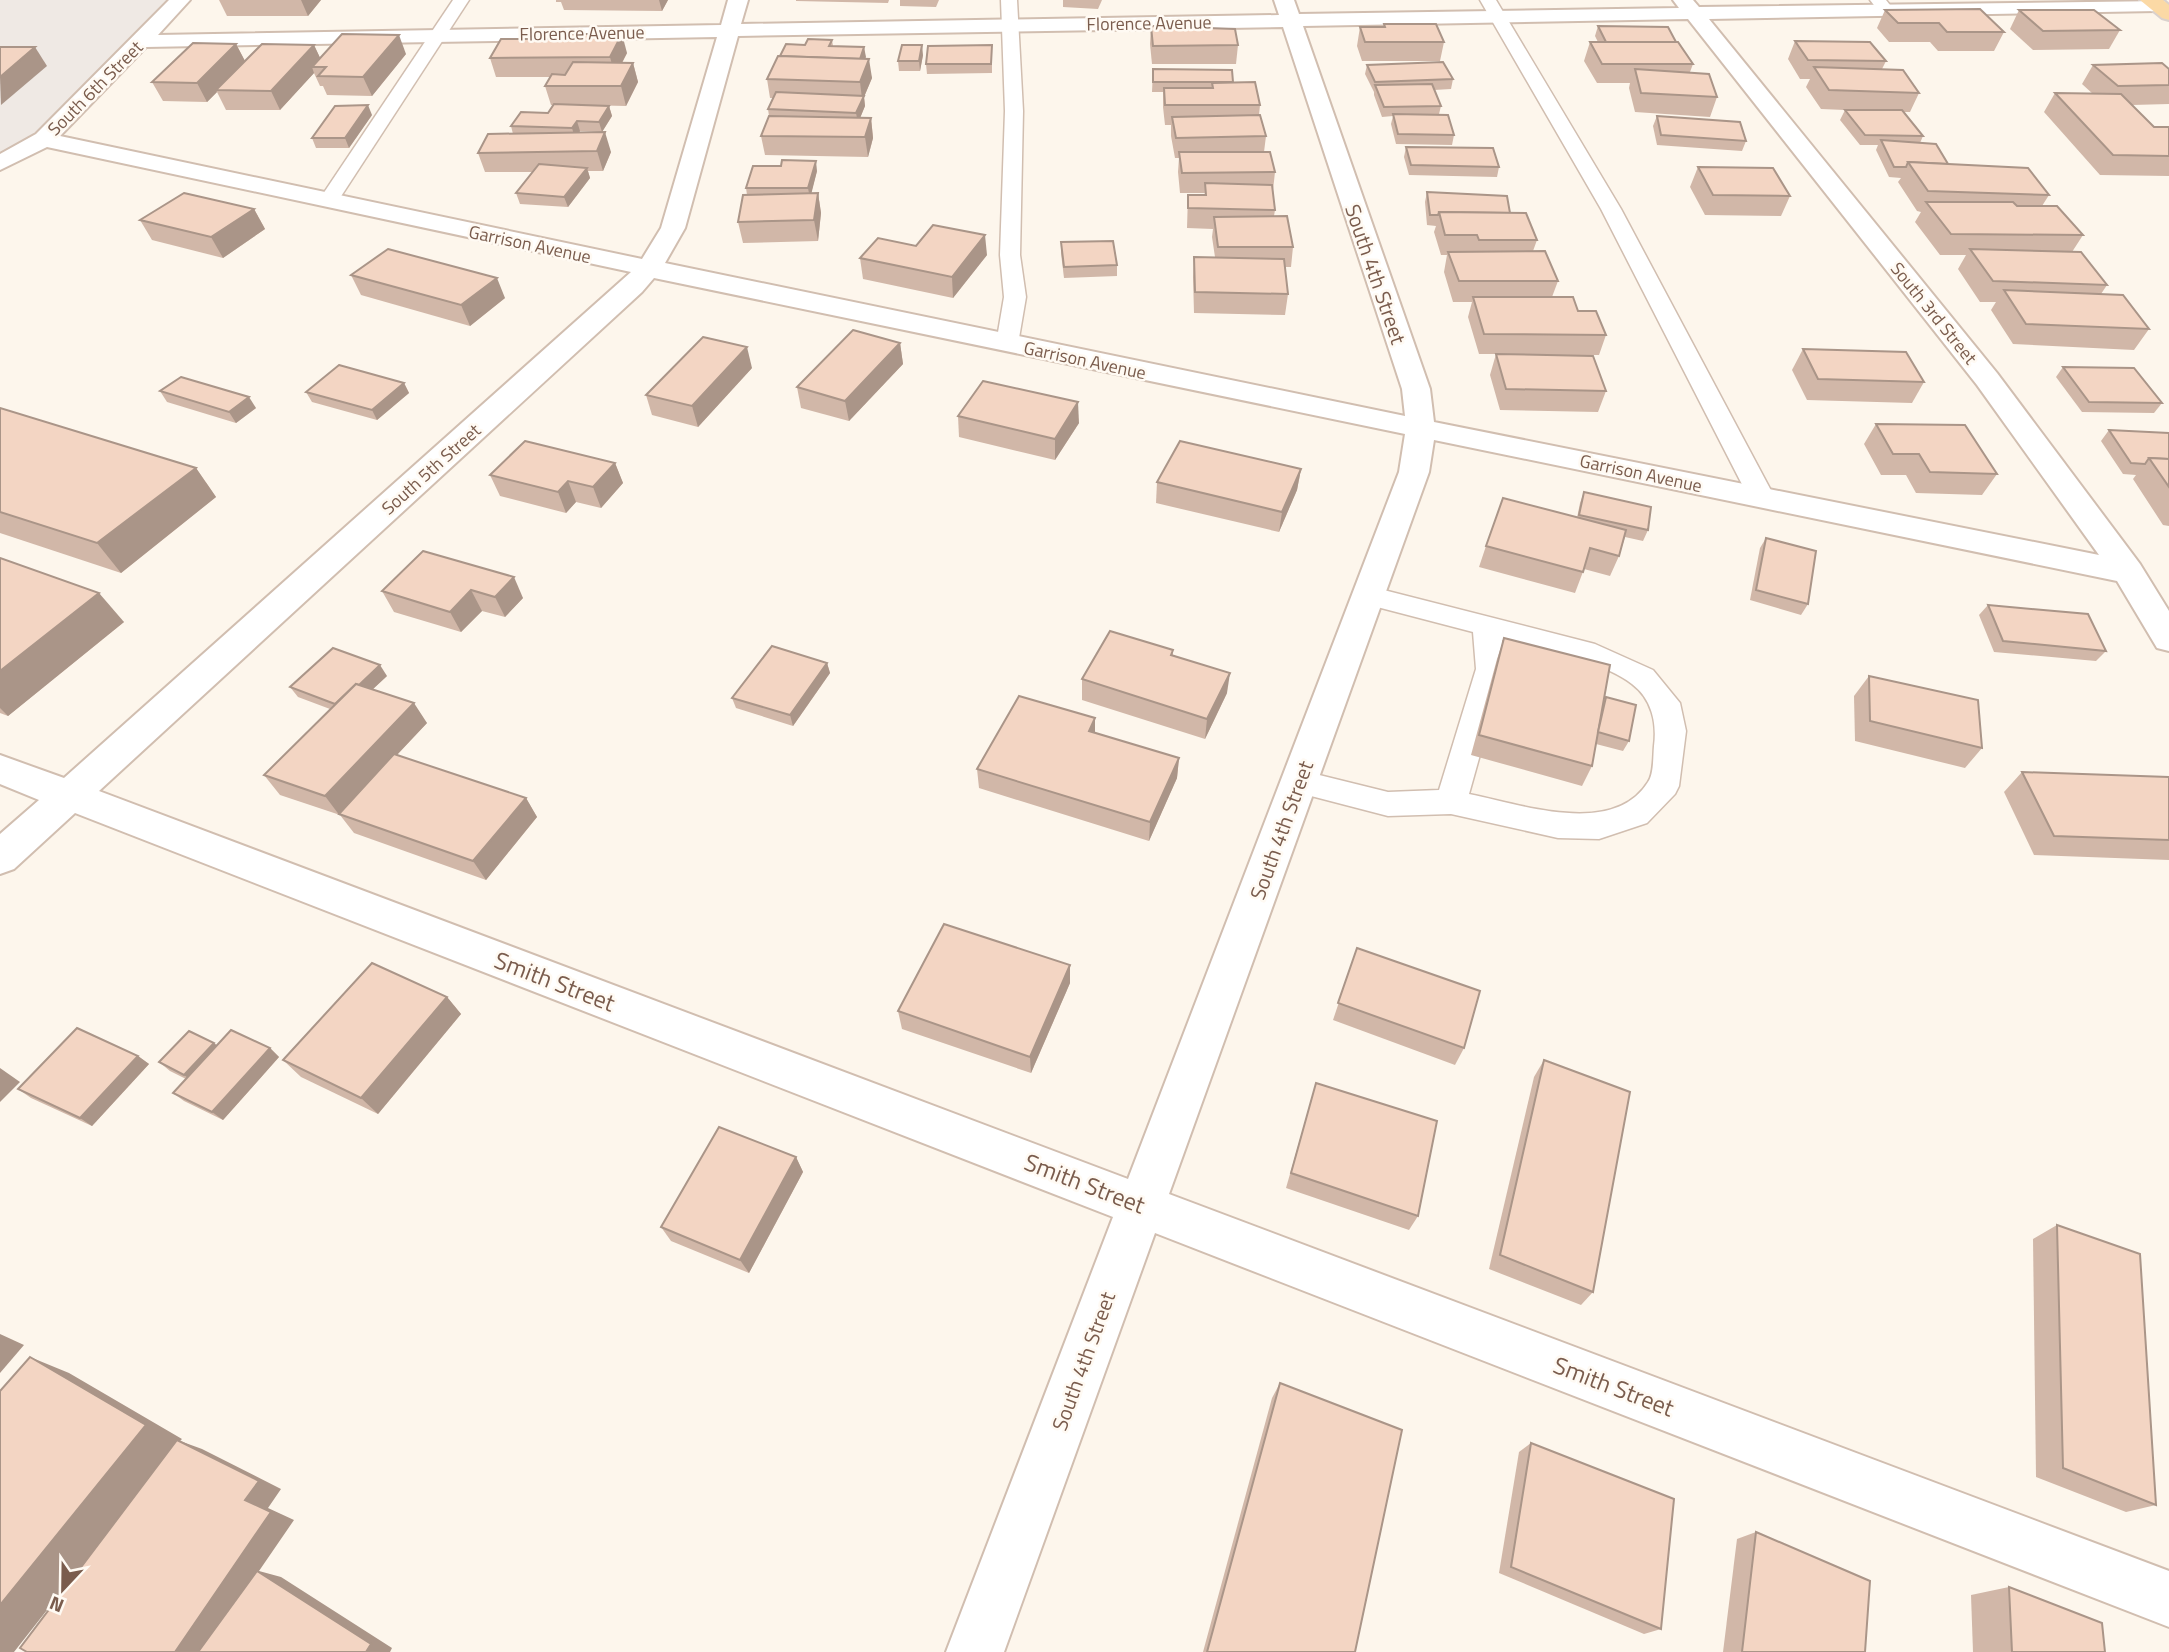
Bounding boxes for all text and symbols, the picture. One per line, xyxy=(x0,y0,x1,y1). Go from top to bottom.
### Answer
street label: Florence Avenue xyxy=(1086,8,1212,38)
street label: Florence Avenue xyxy=(519,18,645,48)
street label: South 6th Street xyxy=(41,34,149,142)
street label: South 4th Street xyxy=(1337,200,1415,349)
street label: Garrison Avenue xyxy=(466,218,594,270)
street label: South 3rd Street xyxy=(1884,256,1984,370)
street label: Garrison Avenue xyxy=(1021,334,1149,386)
street label: South 5th Street xyxy=(375,417,487,521)
street label: Garrison Avenue xyxy=(1577,447,1705,499)
street label: South 4th Street xyxy=(1241,755,1321,904)
street label: Smith Street xyxy=(489,941,621,1021)
street label: Smith Street xyxy=(1019,1143,1151,1223)
street label: South 4th Street xyxy=(1043,1286,1123,1435)
street label: Smith Street xyxy=(1548,1346,1680,1426)
north arrow xyxy=(28,1554,98,1624)
text: N xyxy=(45,1589,68,1621)

